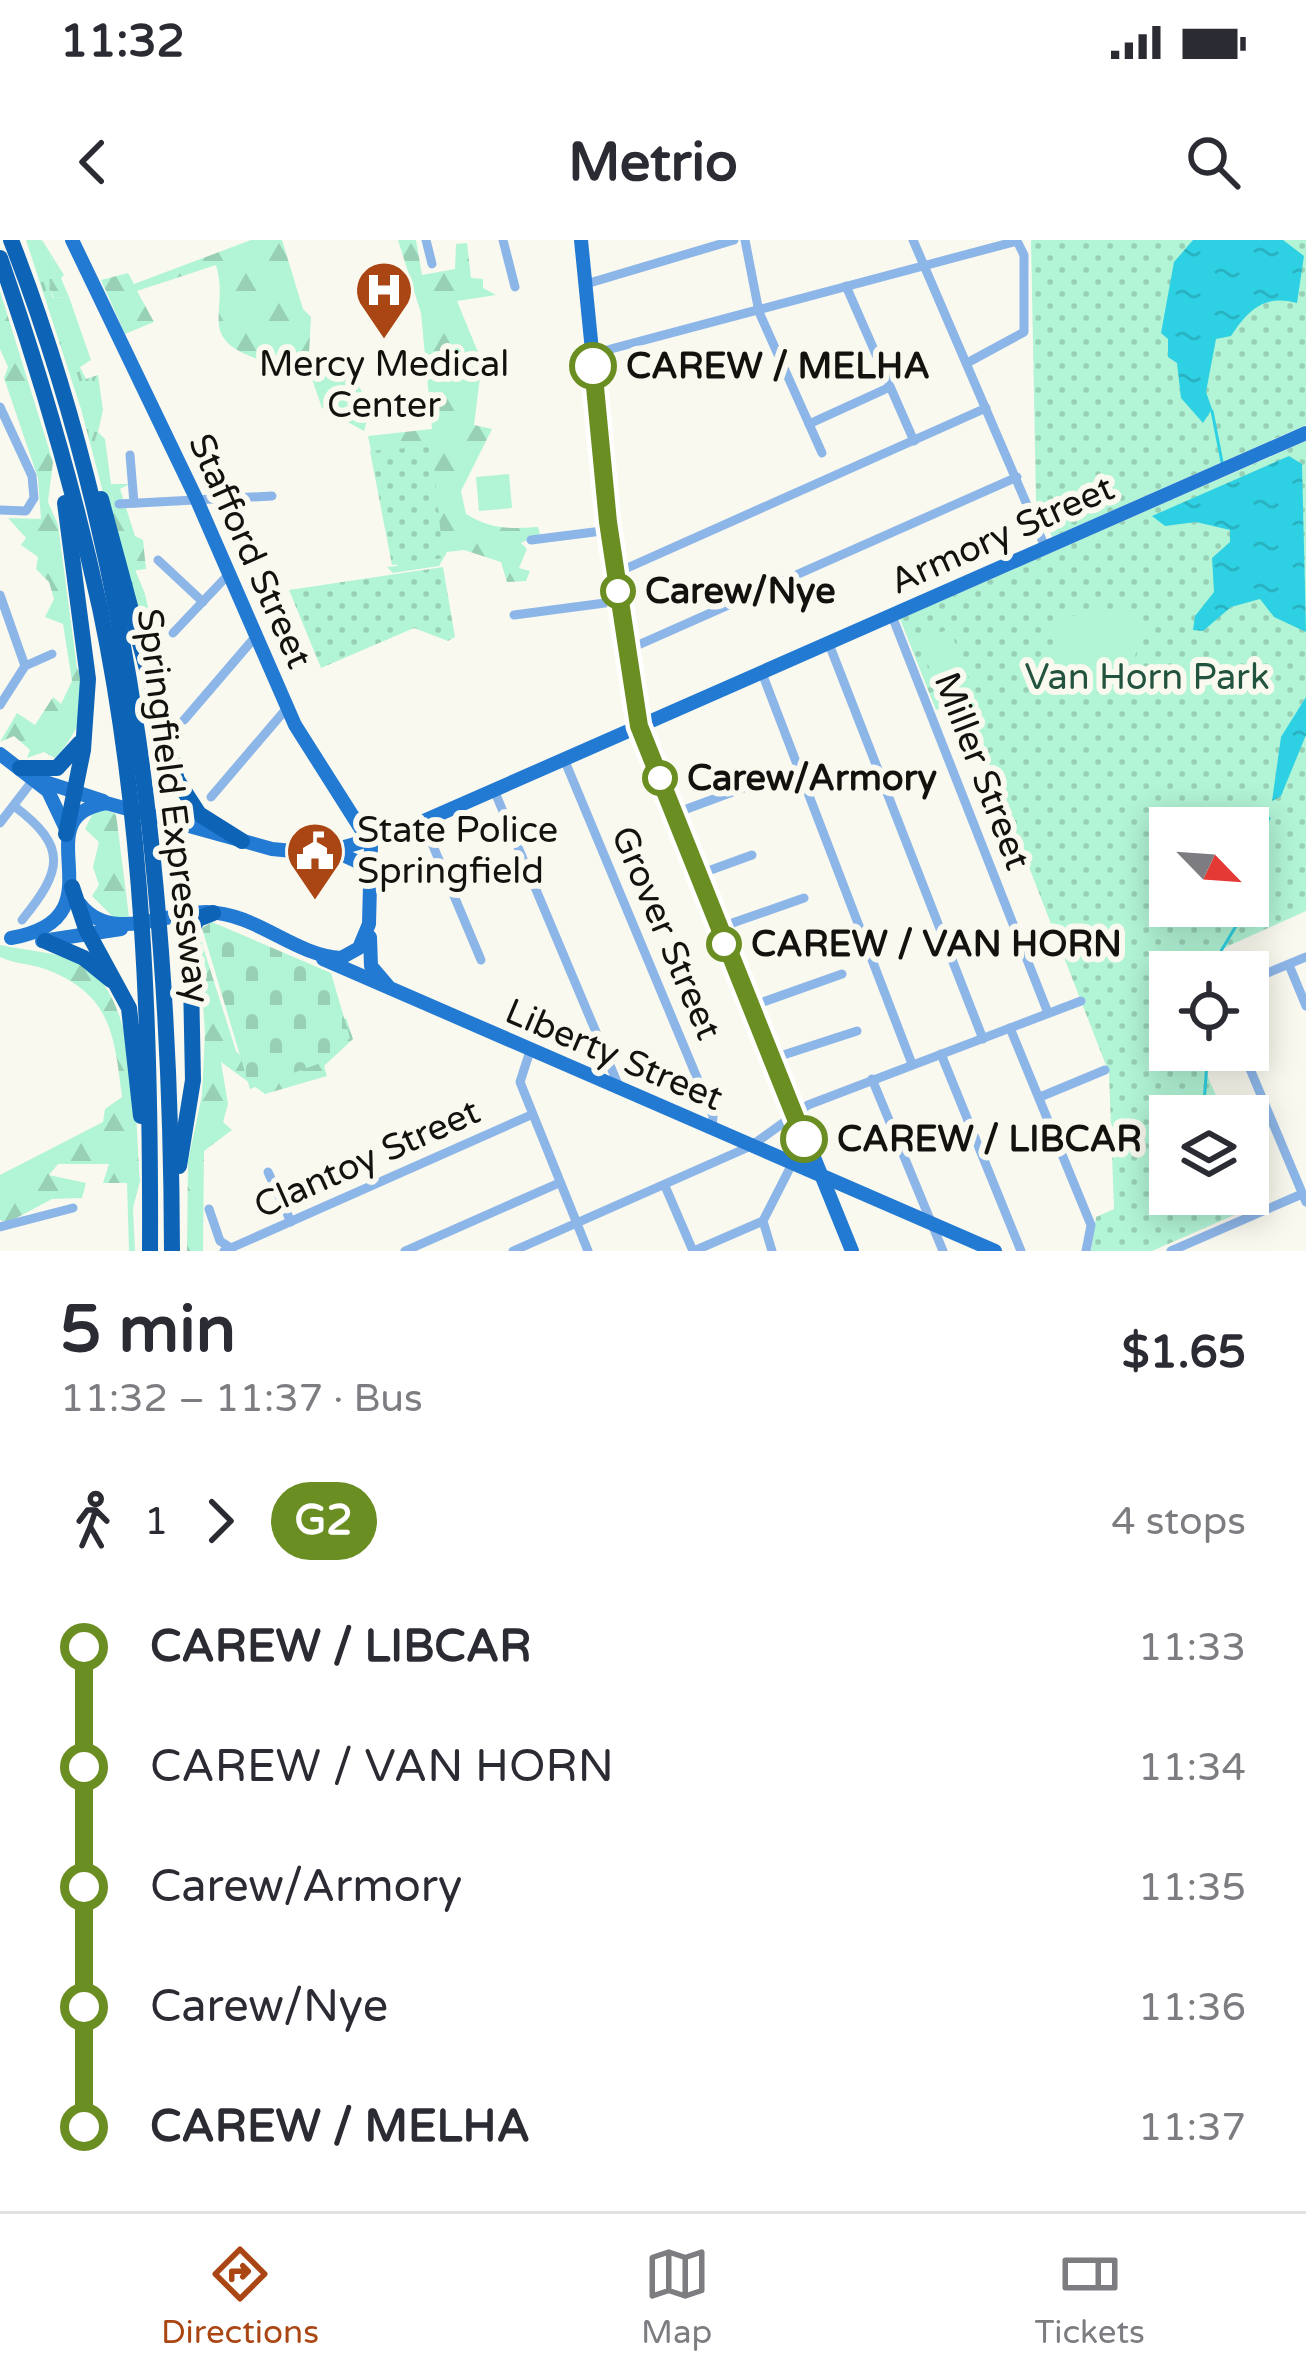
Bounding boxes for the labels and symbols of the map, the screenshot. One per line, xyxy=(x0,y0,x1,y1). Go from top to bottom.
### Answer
hospital icon: Mercy Medical Center xyxy=(353,259,415,341)
place label: Mercy Medical Center xyxy=(259,343,509,427)
marker: CAREW / MELHA xyxy=(571,344,615,388)
place label: CAREW / MELHA xyxy=(626,345,930,388)
street label: Stafford Street xyxy=(179,427,321,675)
street label: Armory Street xyxy=(883,466,1121,604)
place label: Carew/Nye xyxy=(645,570,836,613)
marker: Carew/Nye xyxy=(602,575,634,607)
street label: Springfield Expressway xyxy=(127,606,219,1006)
park label: Van Horn Park xyxy=(1024,656,1270,699)
street label: Miller Street xyxy=(925,666,1039,876)
place label: Carew/Armory xyxy=(687,757,937,800)
marker: Carew/Armory xyxy=(644,762,676,794)
north arrow xyxy=(1149,807,1269,927)
place label: State Police Springfield xyxy=(357,809,558,893)
public building icon: State Police Springfield xyxy=(284,820,346,902)
street label: Grover Street xyxy=(602,820,730,1046)
place label: CAREW / VAN HORN xyxy=(751,923,1122,966)
marker: CAREW / VAN HORN xyxy=(708,928,740,960)
street label: Liberty Street xyxy=(499,990,729,1120)
street label: Clantoy Street xyxy=(248,1090,486,1228)
marker: CAREW / LIBCAR xyxy=(782,1117,826,1161)
place label: CAREW / LIBCAR xyxy=(837,1118,1142,1161)

